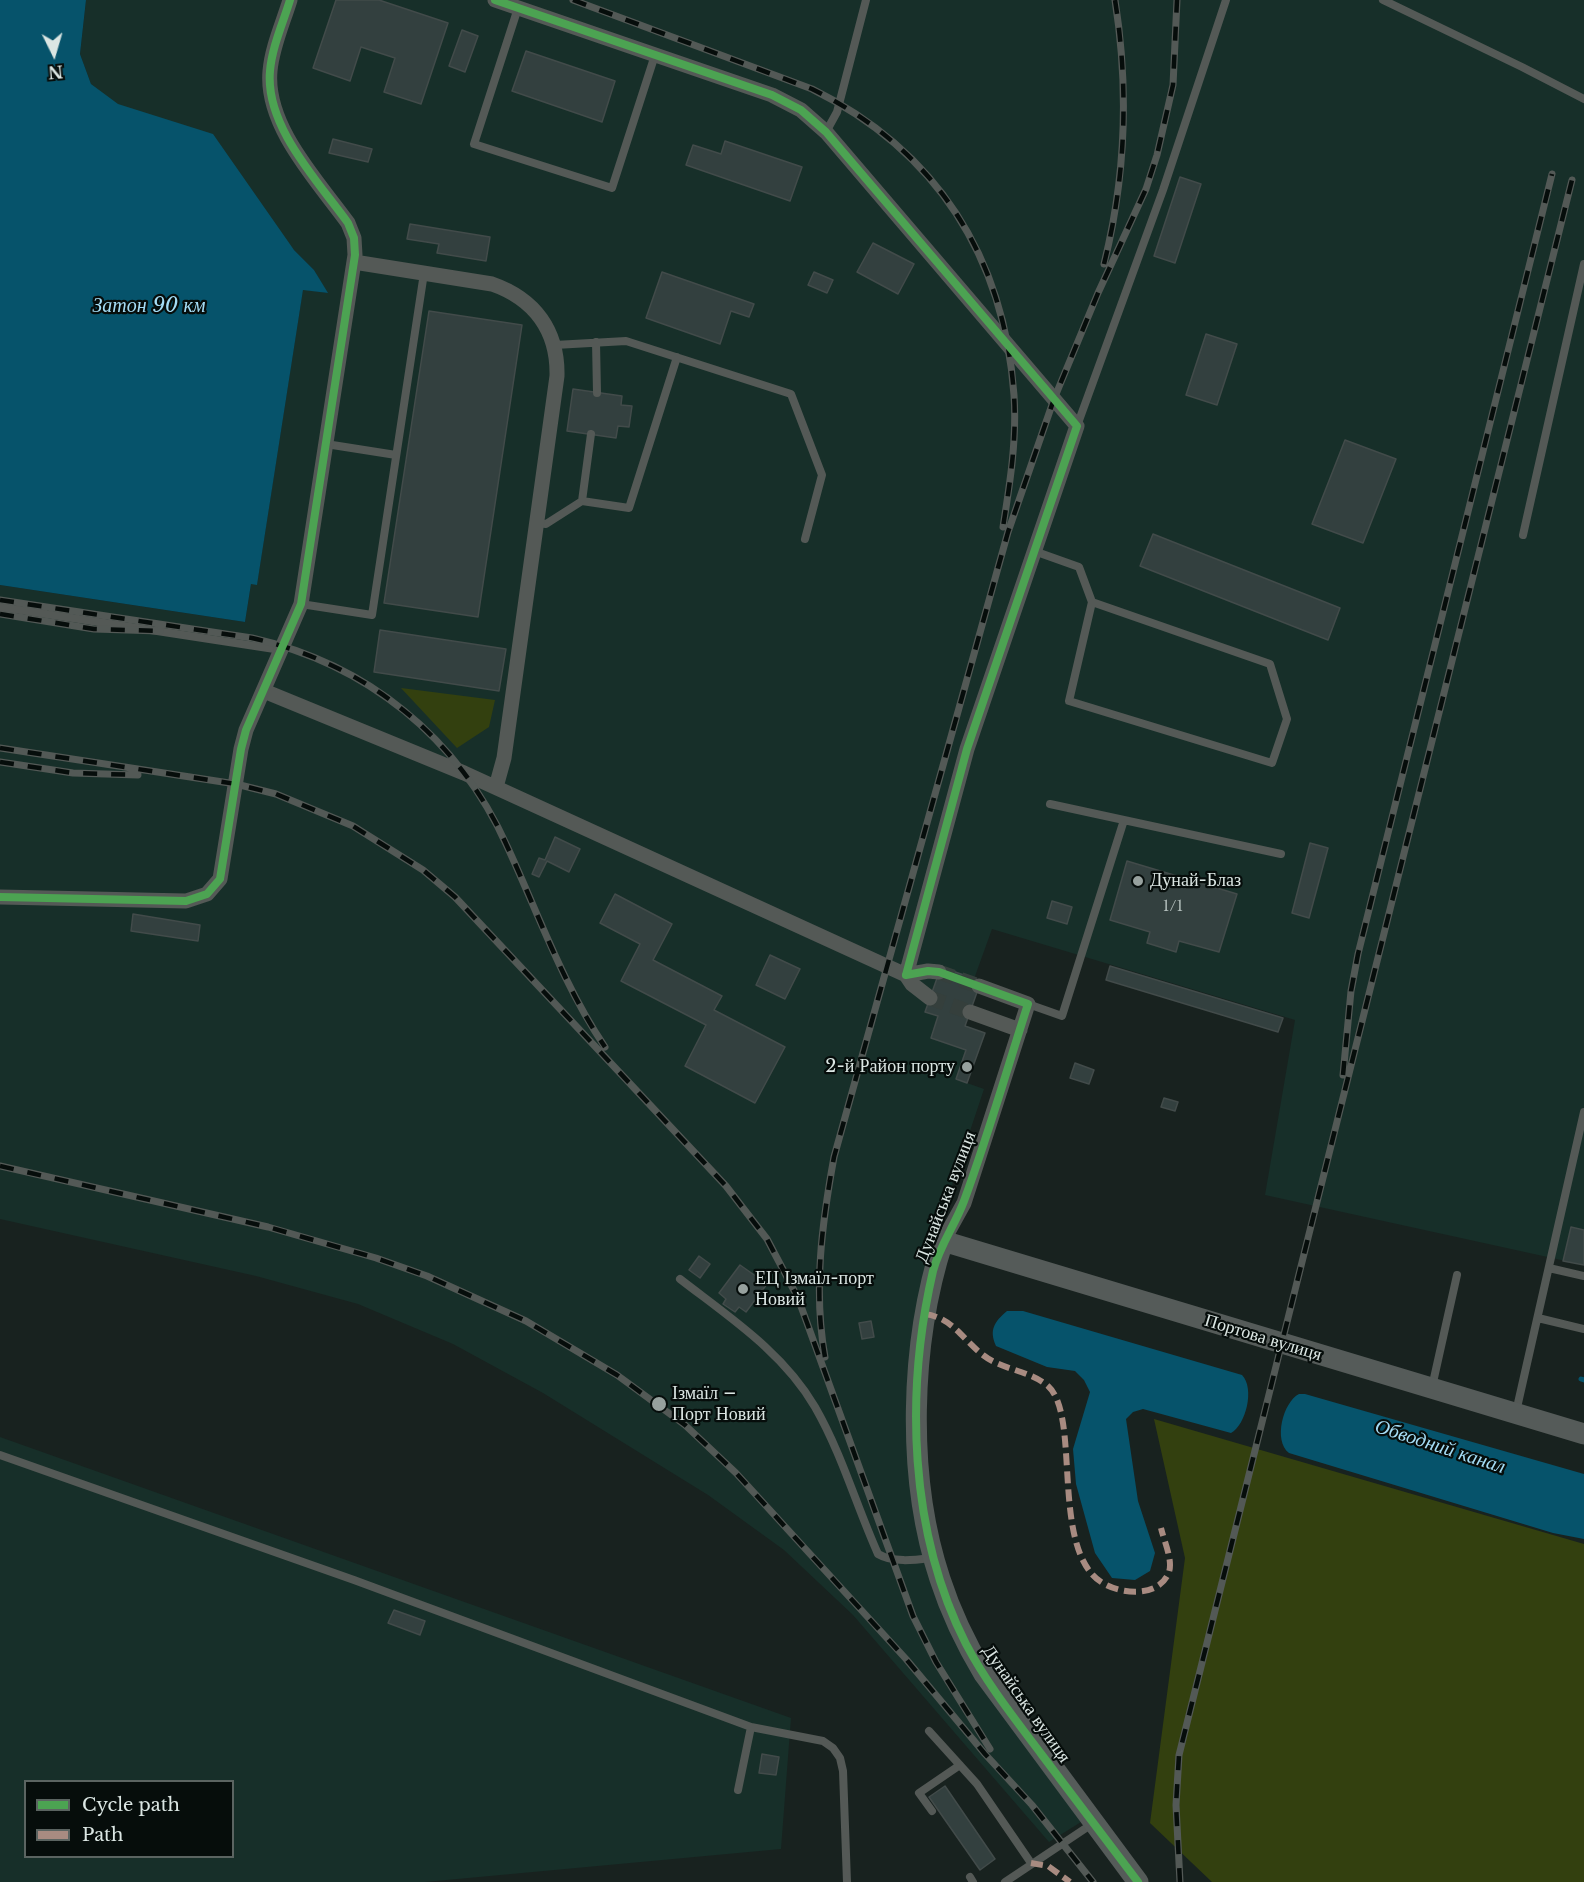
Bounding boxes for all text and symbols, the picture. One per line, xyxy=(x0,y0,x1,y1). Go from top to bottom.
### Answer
north arrow xyxy=(24,24,84,84)
text: N xyxy=(47,61,64,83)
water label: Затон 90 км xyxy=(92,294,206,318)
place label: Дунай-Блаз xyxy=(1150,870,1241,892)
marker: Дунай-Блаз xyxy=(1131,874,1145,888)
house number: 1/1 xyxy=(1163,898,1183,916)
place label: 2-й Район порту xyxy=(825,1056,955,1078)
marker: 2-й Район порту xyxy=(960,1060,974,1074)
street label: Дунайська вулиця xyxy=(911,1128,981,1266)
place label: ЕЦ Ізмаїл-порт Новий xyxy=(755,1268,874,1310)
marker: ЕЦ Ізмаїл-порт Новий xyxy=(736,1282,750,1296)
street label: Портова вулиця xyxy=(1202,1310,1324,1366)
place label: Ізмаїл – Порт Новий xyxy=(672,1383,766,1426)
marker: Ізмаїл – Порт Новий xyxy=(650,1395,668,1413)
water label: Обводний канал xyxy=(1372,1415,1508,1479)
street label: Дунайська вулиця xyxy=(977,1641,1075,1767)
legend xyxy=(24,1780,234,1858)
text: Cycle path xyxy=(82,1794,180,1816)
text: Path xyxy=(82,1824,123,1846)

